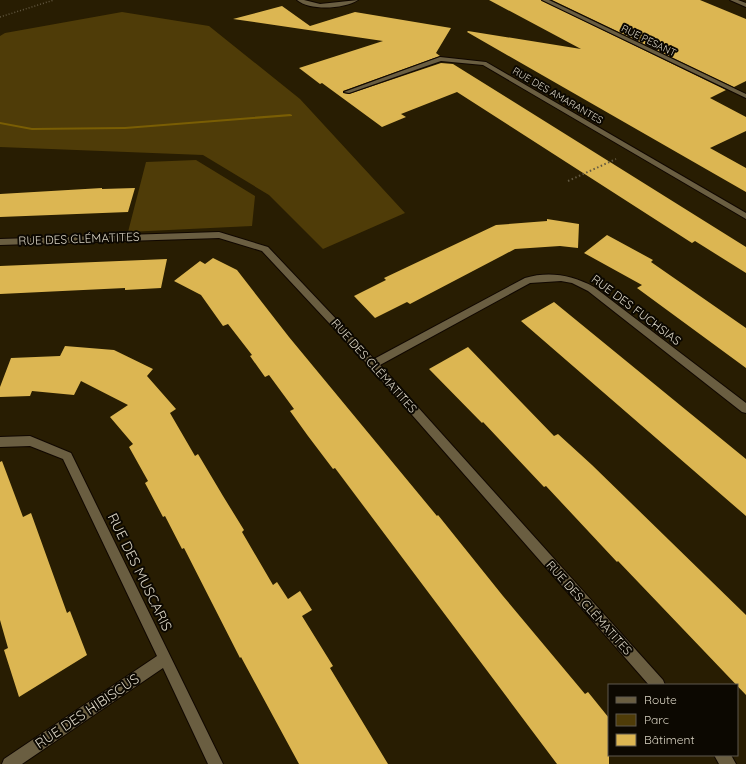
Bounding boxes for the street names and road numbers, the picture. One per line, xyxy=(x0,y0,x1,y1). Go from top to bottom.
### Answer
street label: RUE PESANT xyxy=(619,22,678,59)
street label: RUE DES AMARANTES xyxy=(510,64,606,127)
street label: RUE DES CLÉMATITES xyxy=(18,229,140,248)
street label: RUE DES FUCHSIAS xyxy=(589,271,684,348)
street label: RUE DES CLÉMATITES xyxy=(328,316,421,416)
street label: RUE DES MUSCARIS xyxy=(104,510,176,634)
street label: RUE DES CLÉMATITES xyxy=(543,558,636,658)
street label: RUE DES HIBISCUS xyxy=(32,669,143,752)

